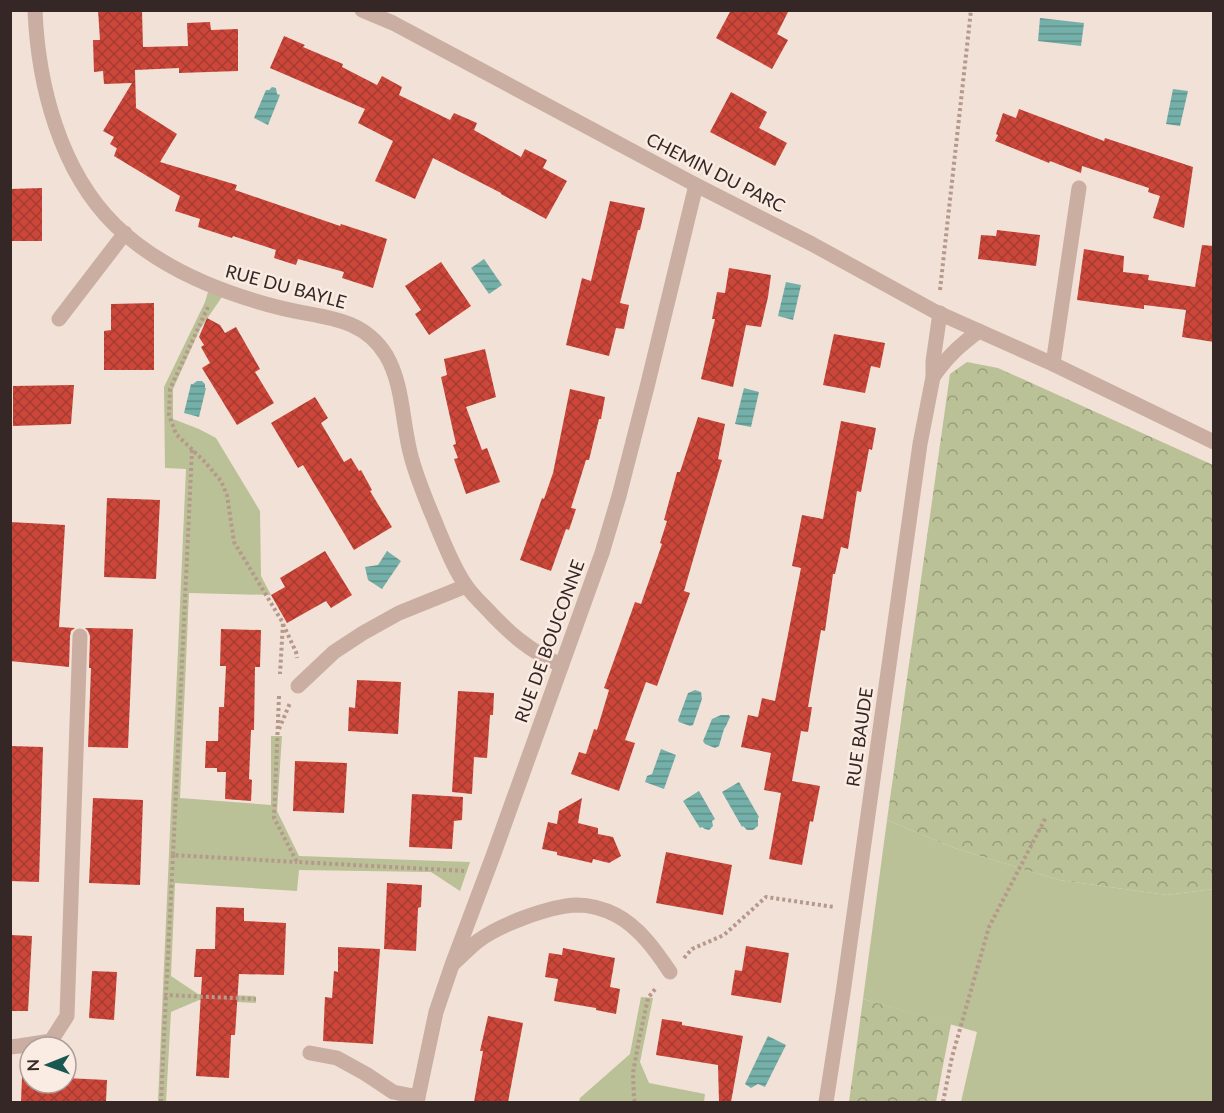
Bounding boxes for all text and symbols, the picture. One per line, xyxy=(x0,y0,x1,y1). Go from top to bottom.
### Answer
street label: CHEMIN DU PARC xyxy=(643,127,789,217)
street label: RUE DU BAYLE xyxy=(223,259,349,313)
street label: RUE DE BOUCONNE xyxy=(509,557,589,725)
street label: RUE BAUDE xyxy=(841,686,877,788)
north arrow xyxy=(18,1035,78,1095)
text: N xyxy=(23,1059,42,1072)

